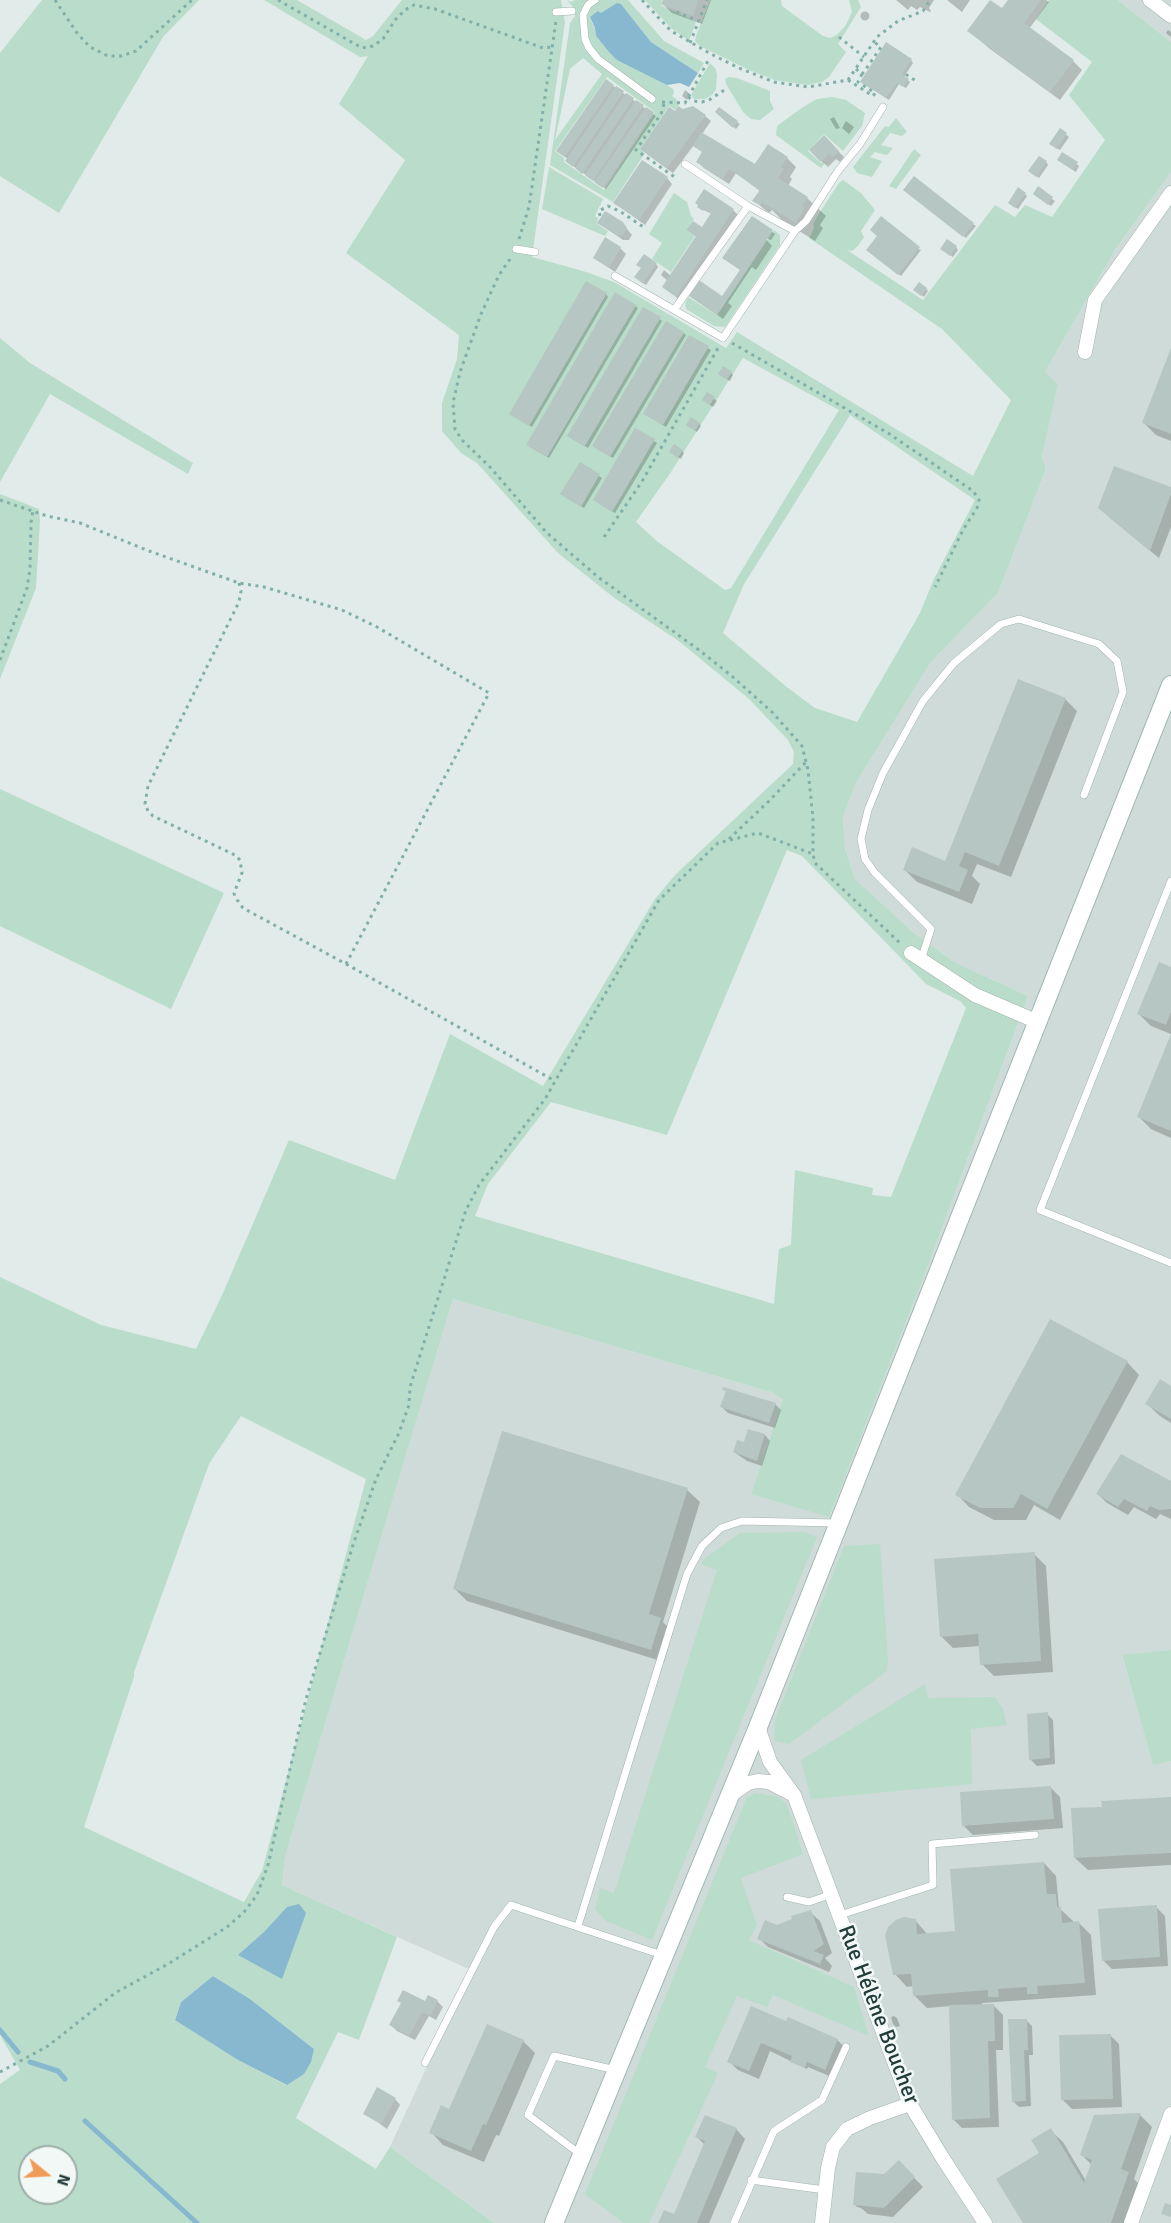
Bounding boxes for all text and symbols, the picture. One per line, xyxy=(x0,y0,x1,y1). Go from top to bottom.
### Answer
street label: Rue Hélène Boucher xyxy=(832,1922,924,2108)
north arrow xyxy=(18,2145,78,2205)
text: N xyxy=(52,2172,74,2188)

